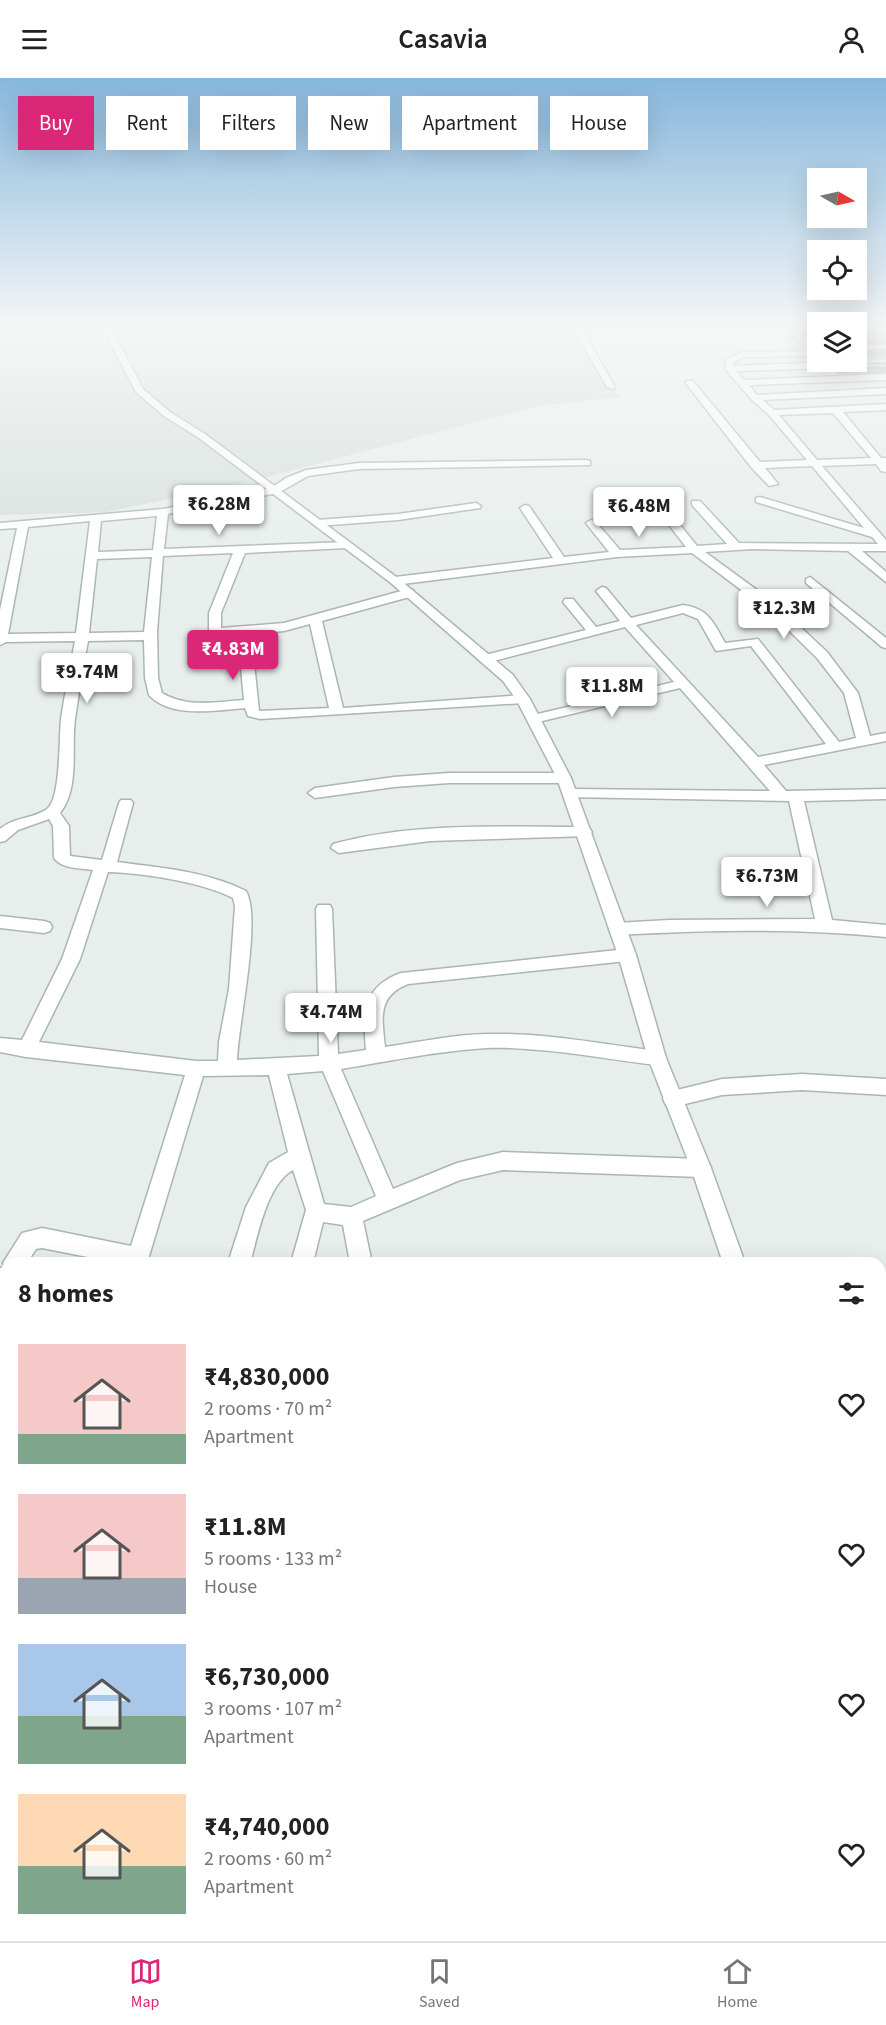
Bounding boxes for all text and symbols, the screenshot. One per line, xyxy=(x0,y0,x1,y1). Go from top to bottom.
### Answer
text: Casavia xyxy=(398,20,488,59)
icon: menu xyxy=(18,23,51,56)
icon: person xyxy=(835,23,868,56)
chip: Buy xyxy=(18,96,94,150)
chip: Rent xyxy=(106,96,188,150)
chip: Filters xyxy=(200,96,296,150)
chip: New xyxy=(308,96,390,150)
chip: Apartment xyxy=(402,96,538,150)
chip: House xyxy=(550,96,648,150)
north arrow xyxy=(807,168,867,228)
map controls xyxy=(807,168,867,372)
button: locate xyxy=(807,240,867,300)
button: layers xyxy=(807,312,867,372)
pin: ₹6.28M xyxy=(170,485,268,536)
pin: ₹6.48M xyxy=(590,487,688,538)
text: ₹6.28M xyxy=(187,490,251,518)
text: ₹6.48M xyxy=(607,492,671,520)
pin: ₹12.3M xyxy=(735,589,833,640)
text: ₹12.3M xyxy=(752,594,816,622)
pin: ₹4.83M xyxy=(184,630,282,681)
text: ₹4.83M xyxy=(201,635,265,663)
pin: ₹9.74M xyxy=(38,653,136,704)
text: ₹9.74M xyxy=(55,658,119,686)
pin: ₹11.8M xyxy=(563,667,661,718)
text: ₹11.8M xyxy=(580,672,644,700)
pin: ₹6.73M xyxy=(718,857,816,908)
text: ₹6.73M xyxy=(735,862,799,890)
pin: ₹4.74M xyxy=(282,993,380,1044)
text: ₹4.74M xyxy=(299,998,363,1026)
text: 8 homes xyxy=(18,1275,113,1312)
icon: filters xyxy=(835,1277,868,1310)
text: ₹4,830,000 xyxy=(204,1358,329,1395)
icon: home xyxy=(66,1368,138,1440)
icon: heart xyxy=(835,1388,868,1421)
text: 2 rooms · 70 m² xyxy=(204,1395,332,1423)
text: Apartment xyxy=(204,1423,294,1451)
text: ₹11.8M xyxy=(204,1508,287,1545)
icon: home xyxy=(66,1518,138,1590)
icon: heart xyxy=(835,1538,868,1571)
text: 5 rooms · 133 m² xyxy=(204,1545,342,1573)
text: House xyxy=(204,1573,257,1601)
text: ₹6,730,000 xyxy=(204,1658,329,1695)
icon: home xyxy=(66,1668,138,1740)
icon: heart xyxy=(835,1688,868,1721)
text: 3 rooms · 107 m² xyxy=(204,1695,342,1723)
text: Apartment xyxy=(204,1723,294,1751)
text: ₹4,740,000 xyxy=(204,1808,329,1845)
icon: home xyxy=(66,1818,138,1890)
icon: heart xyxy=(835,1838,868,1871)
text: 2 rooms · 60 m² xyxy=(204,1845,332,1873)
text: Apartment xyxy=(204,1873,294,1901)
tab: Map xyxy=(129,1955,162,2013)
tab: Saved xyxy=(419,1955,460,2013)
tab: Home xyxy=(717,1955,757,2013)

